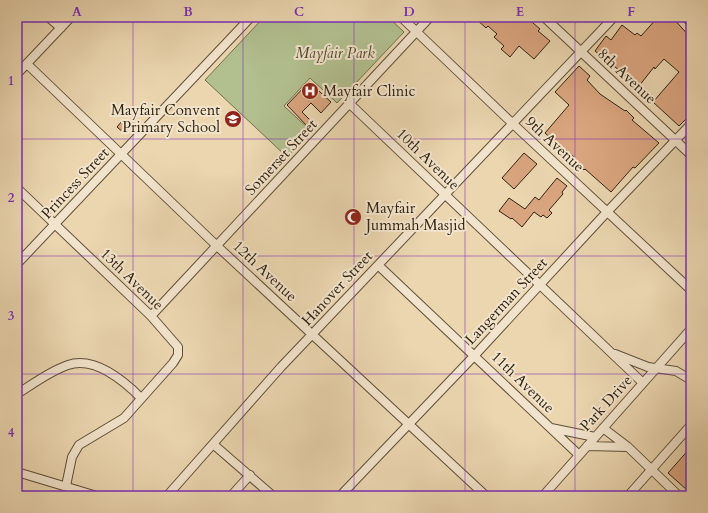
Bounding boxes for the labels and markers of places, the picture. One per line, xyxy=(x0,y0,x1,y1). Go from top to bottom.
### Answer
hospital icon: Mayfair Clinic xyxy=(300,81,320,101)
place label: Mayfair Clinic xyxy=(323,81,416,101)
place label: Mayfair Convent Primary School xyxy=(111,100,220,137)
school or university icon: Mayfair Convent Primary School xyxy=(223,109,243,129)
place label: Mayfair Jummah Masjid xyxy=(364,198,465,235)
mosque icon: Mayfair Jummah Masjid xyxy=(343,207,363,227)

